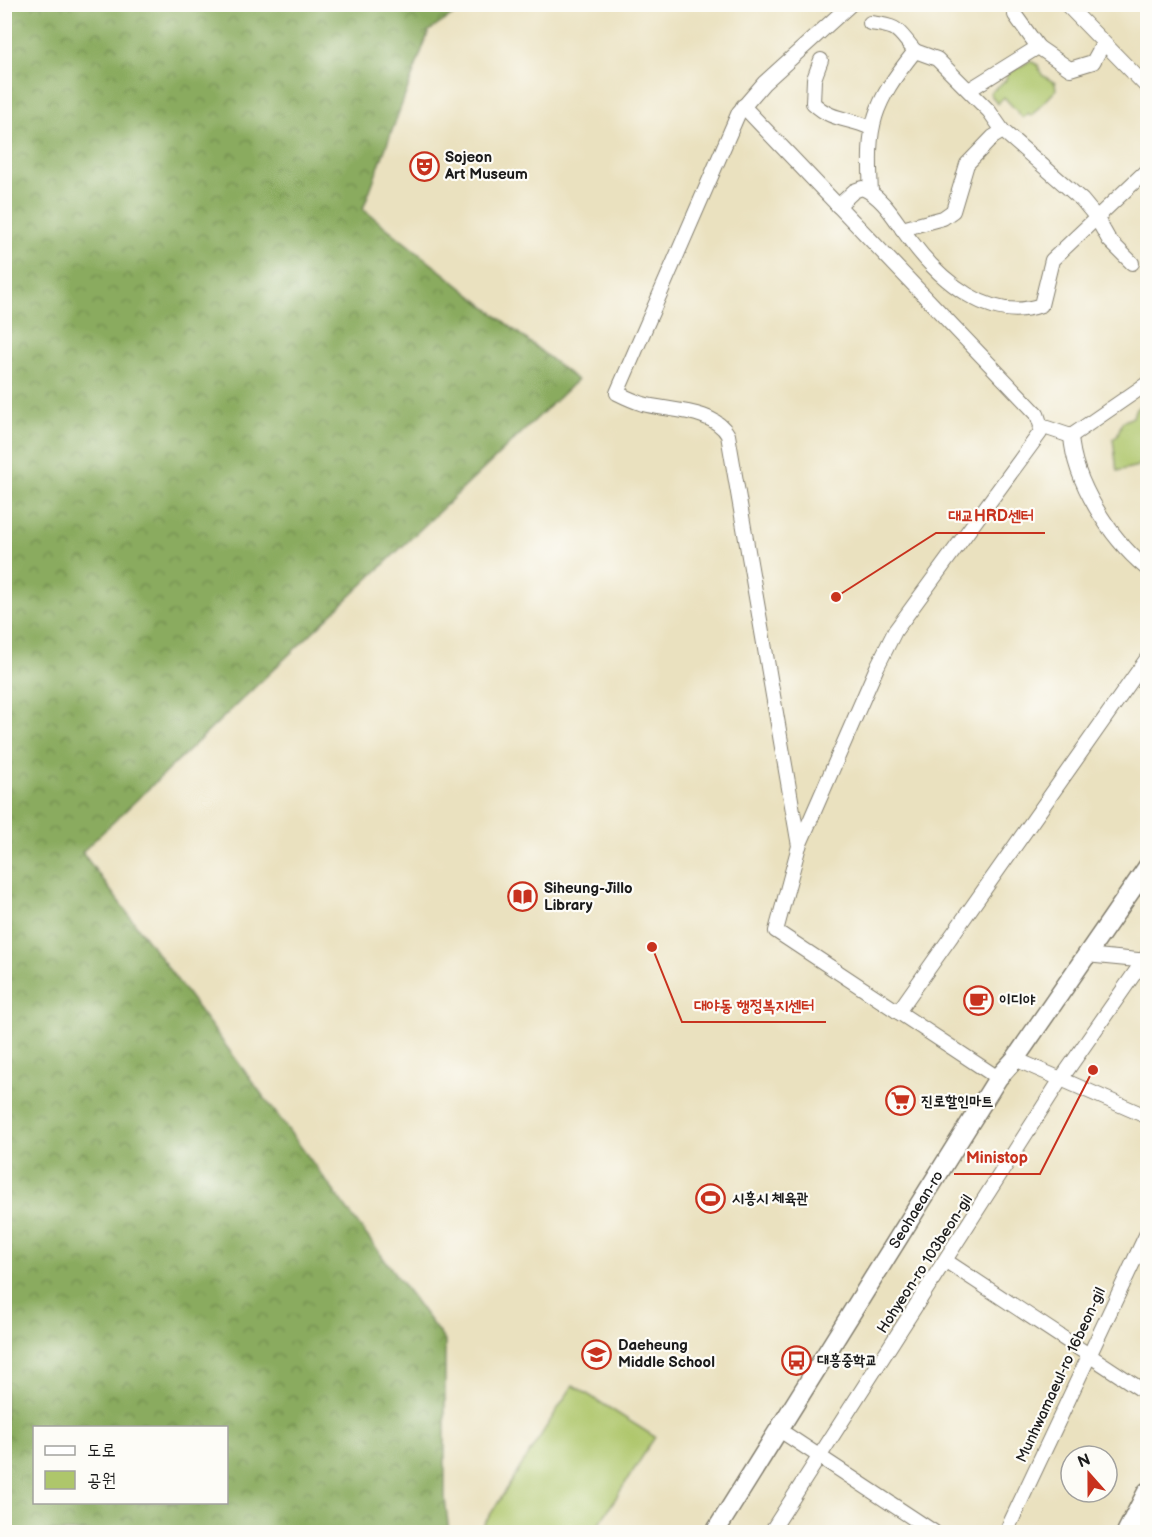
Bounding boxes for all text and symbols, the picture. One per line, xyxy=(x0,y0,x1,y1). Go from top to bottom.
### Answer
place label: Sojeon Art Museum xyxy=(444,148,528,184)
theatre icon: Sojeon Art Museum xyxy=(408,150,440,182)
callout: 대교HRD센터 xyxy=(936,499,1045,533)
text: 대교HRD센터 xyxy=(948,507,1034,526)
place label: Siheung-Jillo Library xyxy=(544,879,633,915)
library icon: Siheung-Jillo Library xyxy=(507,881,539,913)
cafe icon: 이디야 xyxy=(962,984,994,1016)
callout: 대야동 행정복지센터 xyxy=(682,988,826,1022)
place label: 이디야 xyxy=(999,991,1036,1010)
text: 대야동 행정복지센터 xyxy=(694,997,814,1016)
supermarket icon: 진로할인마트 xyxy=(884,1085,916,1117)
place label: 진로할인마트 xyxy=(921,1092,993,1111)
callout: Ministop xyxy=(954,1140,1040,1174)
text: Ministop xyxy=(966,1149,1028,1168)
street label: Seohaean-ro xyxy=(885,1167,947,1252)
sports icon: 시흥시 체육관 xyxy=(695,1182,727,1214)
place label: 시흥시 체육관 xyxy=(732,1189,808,1208)
street label: Hohyeon-ro 103beon-gil xyxy=(873,1191,977,1337)
street label: Munhwamaeul-ro 16beon-gil xyxy=(1012,1284,1110,1466)
place label: Daeheung Middle School xyxy=(618,1336,715,1372)
school or university icon: Daeheung Middle School xyxy=(581,1338,613,1370)
bus stop icon: 대흥중학교 xyxy=(780,1344,812,1376)
place label: 대흥중학교 xyxy=(817,1351,877,1370)
legend xyxy=(33,1426,228,1504)
text: 도로 xyxy=(87,1440,116,1461)
north arrow xyxy=(1059,1444,1119,1504)
text: N xyxy=(1075,1450,1093,1472)
text: 공원 xyxy=(87,1470,116,1491)

